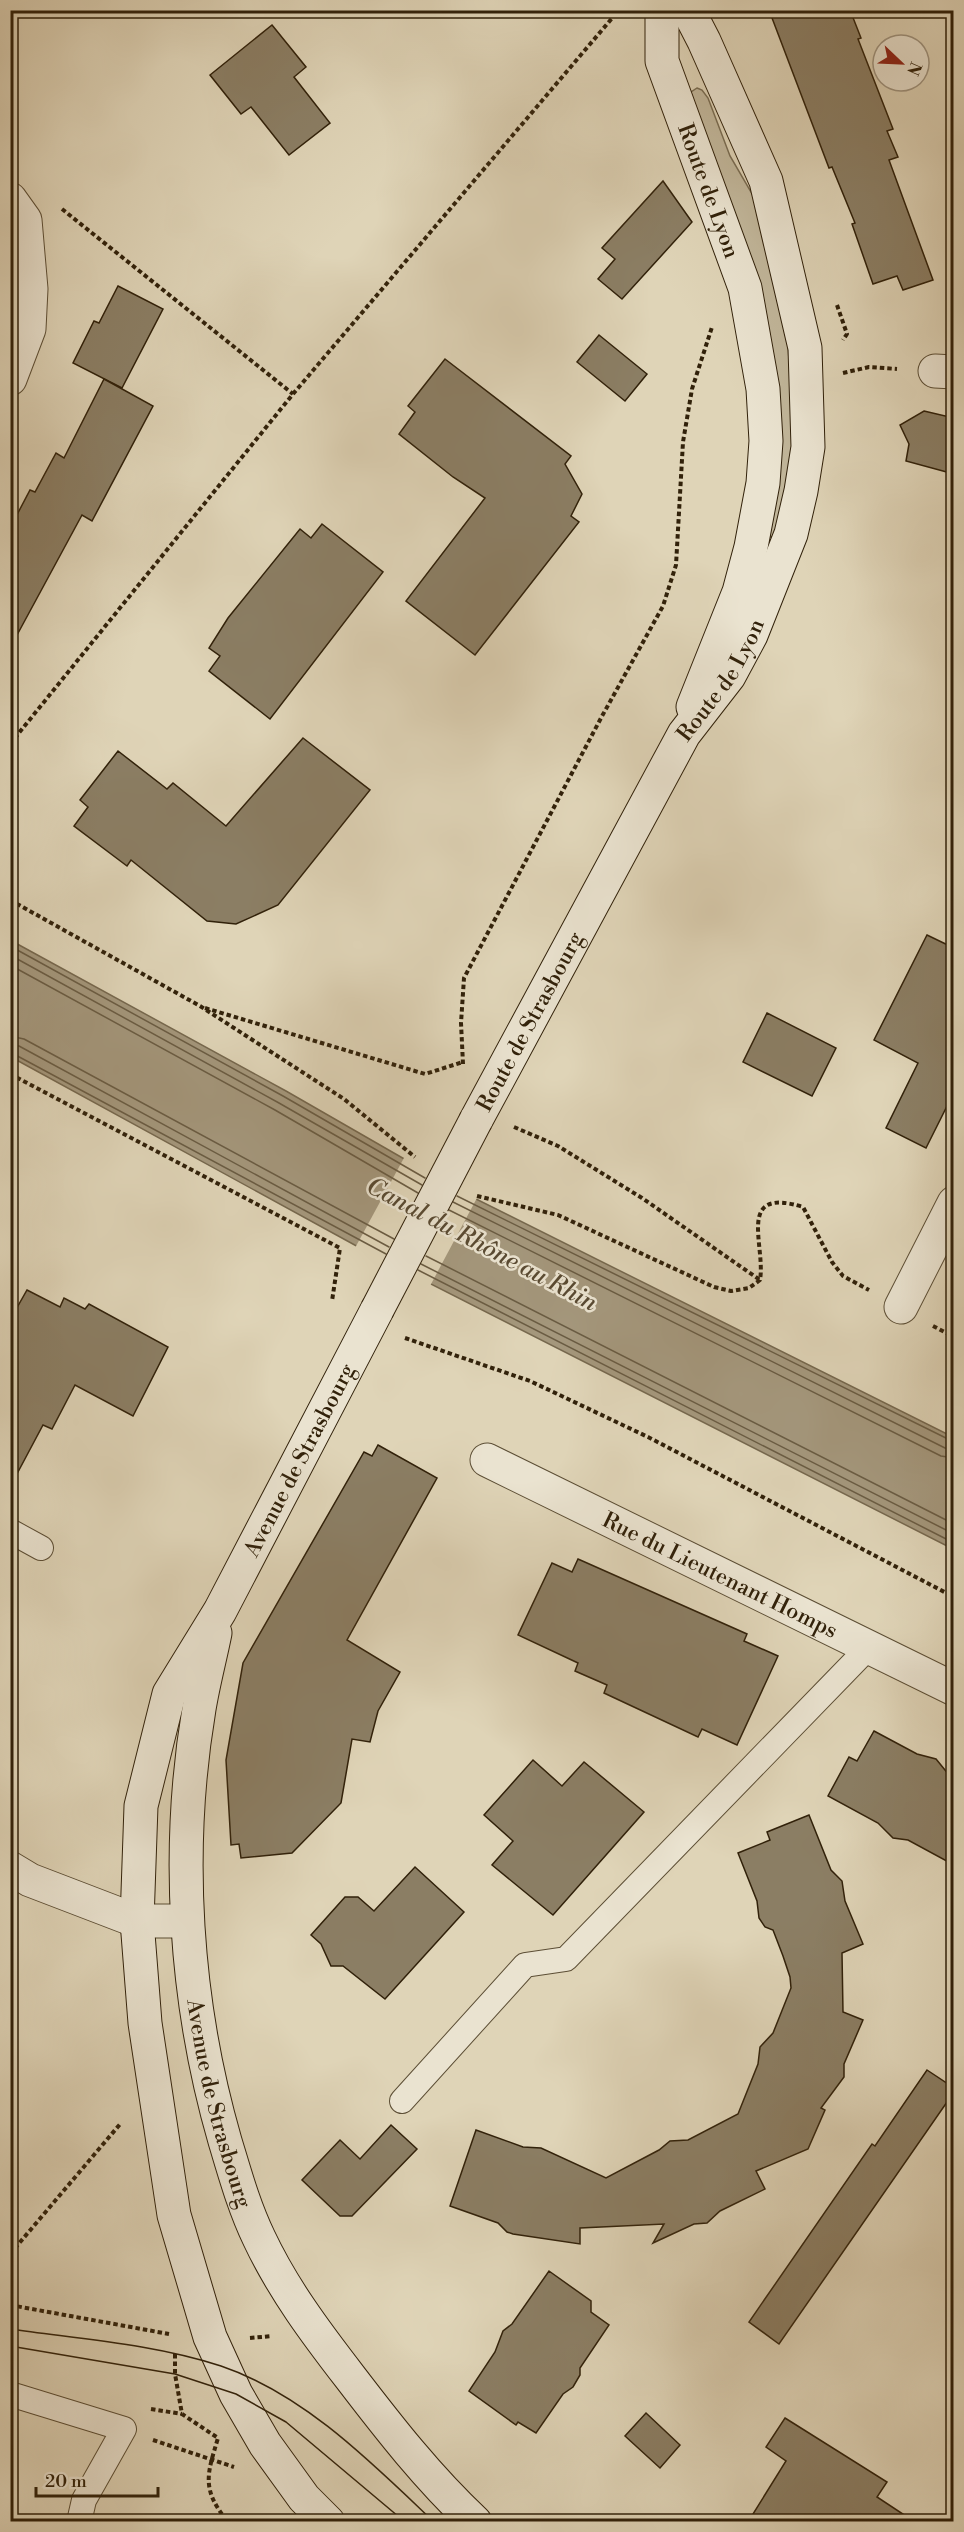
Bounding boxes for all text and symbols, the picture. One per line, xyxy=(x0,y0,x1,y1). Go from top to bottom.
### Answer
north arrow xyxy=(871,33,931,93)
text: N xyxy=(902,59,926,79)
street label: Route de Lyon xyxy=(671,120,745,262)
street label: Route de Lyon xyxy=(671,616,771,747)
street label: Route de Strasbourg xyxy=(471,927,590,1117)
water label: Canal du Rhône au Rhin xyxy=(361,1171,602,1319)
street label: Avenue de Strasbourg xyxy=(238,1359,362,1563)
street label: Rue du Lieutenant Homps xyxy=(598,1507,842,1645)
street label: Avenue de Strasbourg xyxy=(180,1997,257,2212)
scale bar xyxy=(36,2460,158,2498)
text: 20 m xyxy=(45,2470,87,2493)

